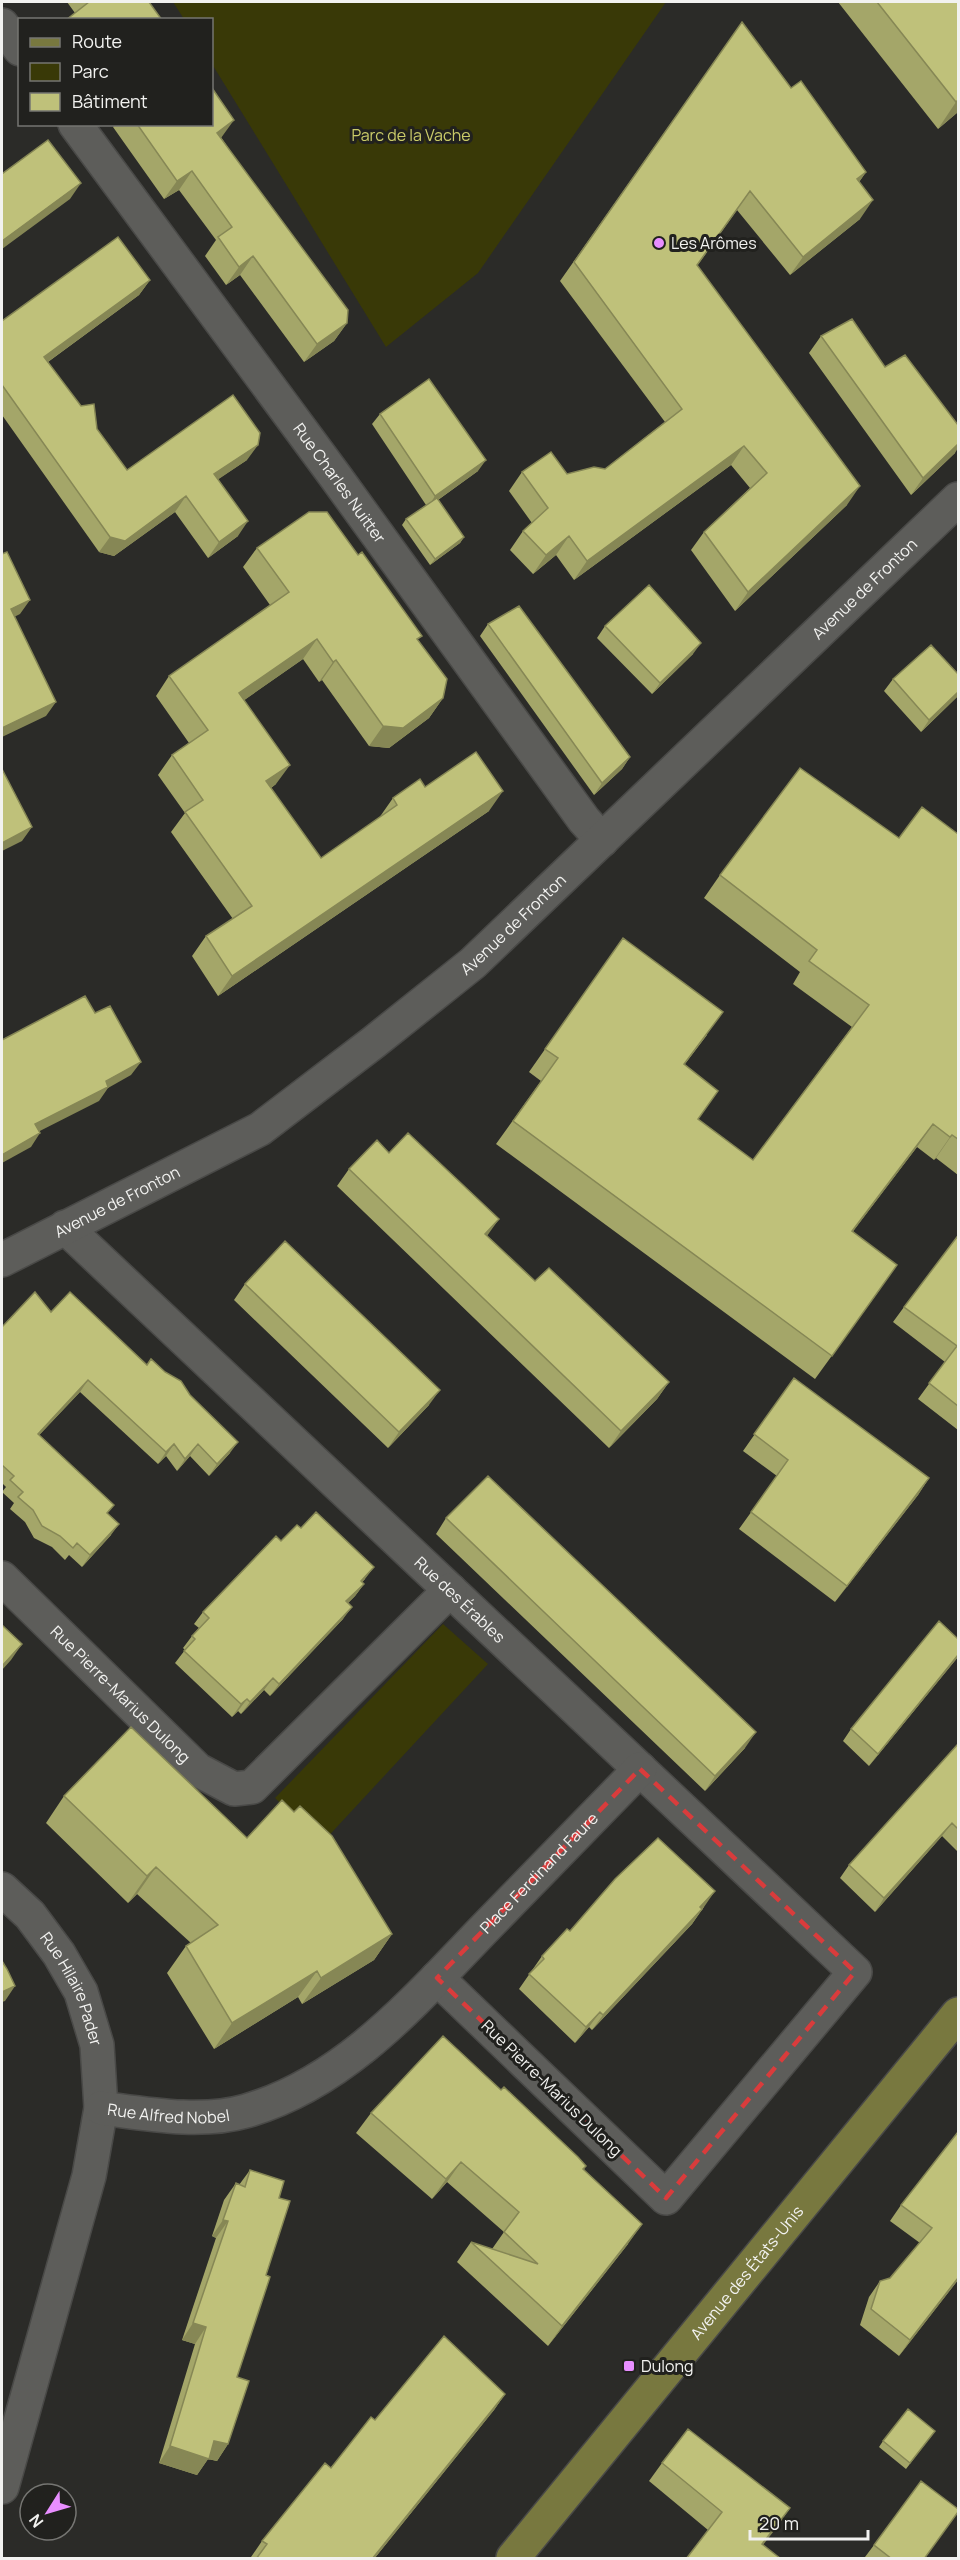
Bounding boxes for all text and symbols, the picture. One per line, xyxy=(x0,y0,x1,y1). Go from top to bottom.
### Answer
legend xyxy=(18,18,213,126)
text: Route xyxy=(72,29,122,53)
text: Parc xyxy=(72,59,109,83)
text: Bâtiment xyxy=(72,89,148,113)
park label: Parc de la Vache xyxy=(351,124,471,146)
place label: Les Arômes xyxy=(671,232,757,254)
marker: Les Arômes xyxy=(652,236,666,250)
street label: Rue Charles Nuitter xyxy=(288,418,391,548)
street label: Avenue de Fronton xyxy=(807,533,922,644)
street label: Avenue de Fronton xyxy=(456,869,571,980)
street label: Avenue de Fronton xyxy=(51,1161,183,1243)
street label: Rue des Érables xyxy=(410,1551,510,1648)
street label: Rue Pierre-Marius Dulong xyxy=(46,1621,195,1768)
street label: Place Ferdinand Faure xyxy=(475,1807,603,1938)
street label: Rue Hilaire Pader xyxy=(35,1927,108,2048)
street label: Rue Pierre-Marius Dulong xyxy=(477,2015,627,2161)
street label: Rue Alfred Nobel xyxy=(106,2098,231,2128)
street label: Avenue des États-Unis xyxy=(685,2201,808,2344)
place label: Dulong xyxy=(641,2355,693,2377)
marker: Dulong xyxy=(622,2359,636,2373)
north arrow xyxy=(18,2482,78,2542)
scale bar xyxy=(750,2503,868,2541)
text: N xyxy=(24,2510,48,2532)
text: 20 m xyxy=(759,2511,799,2535)

